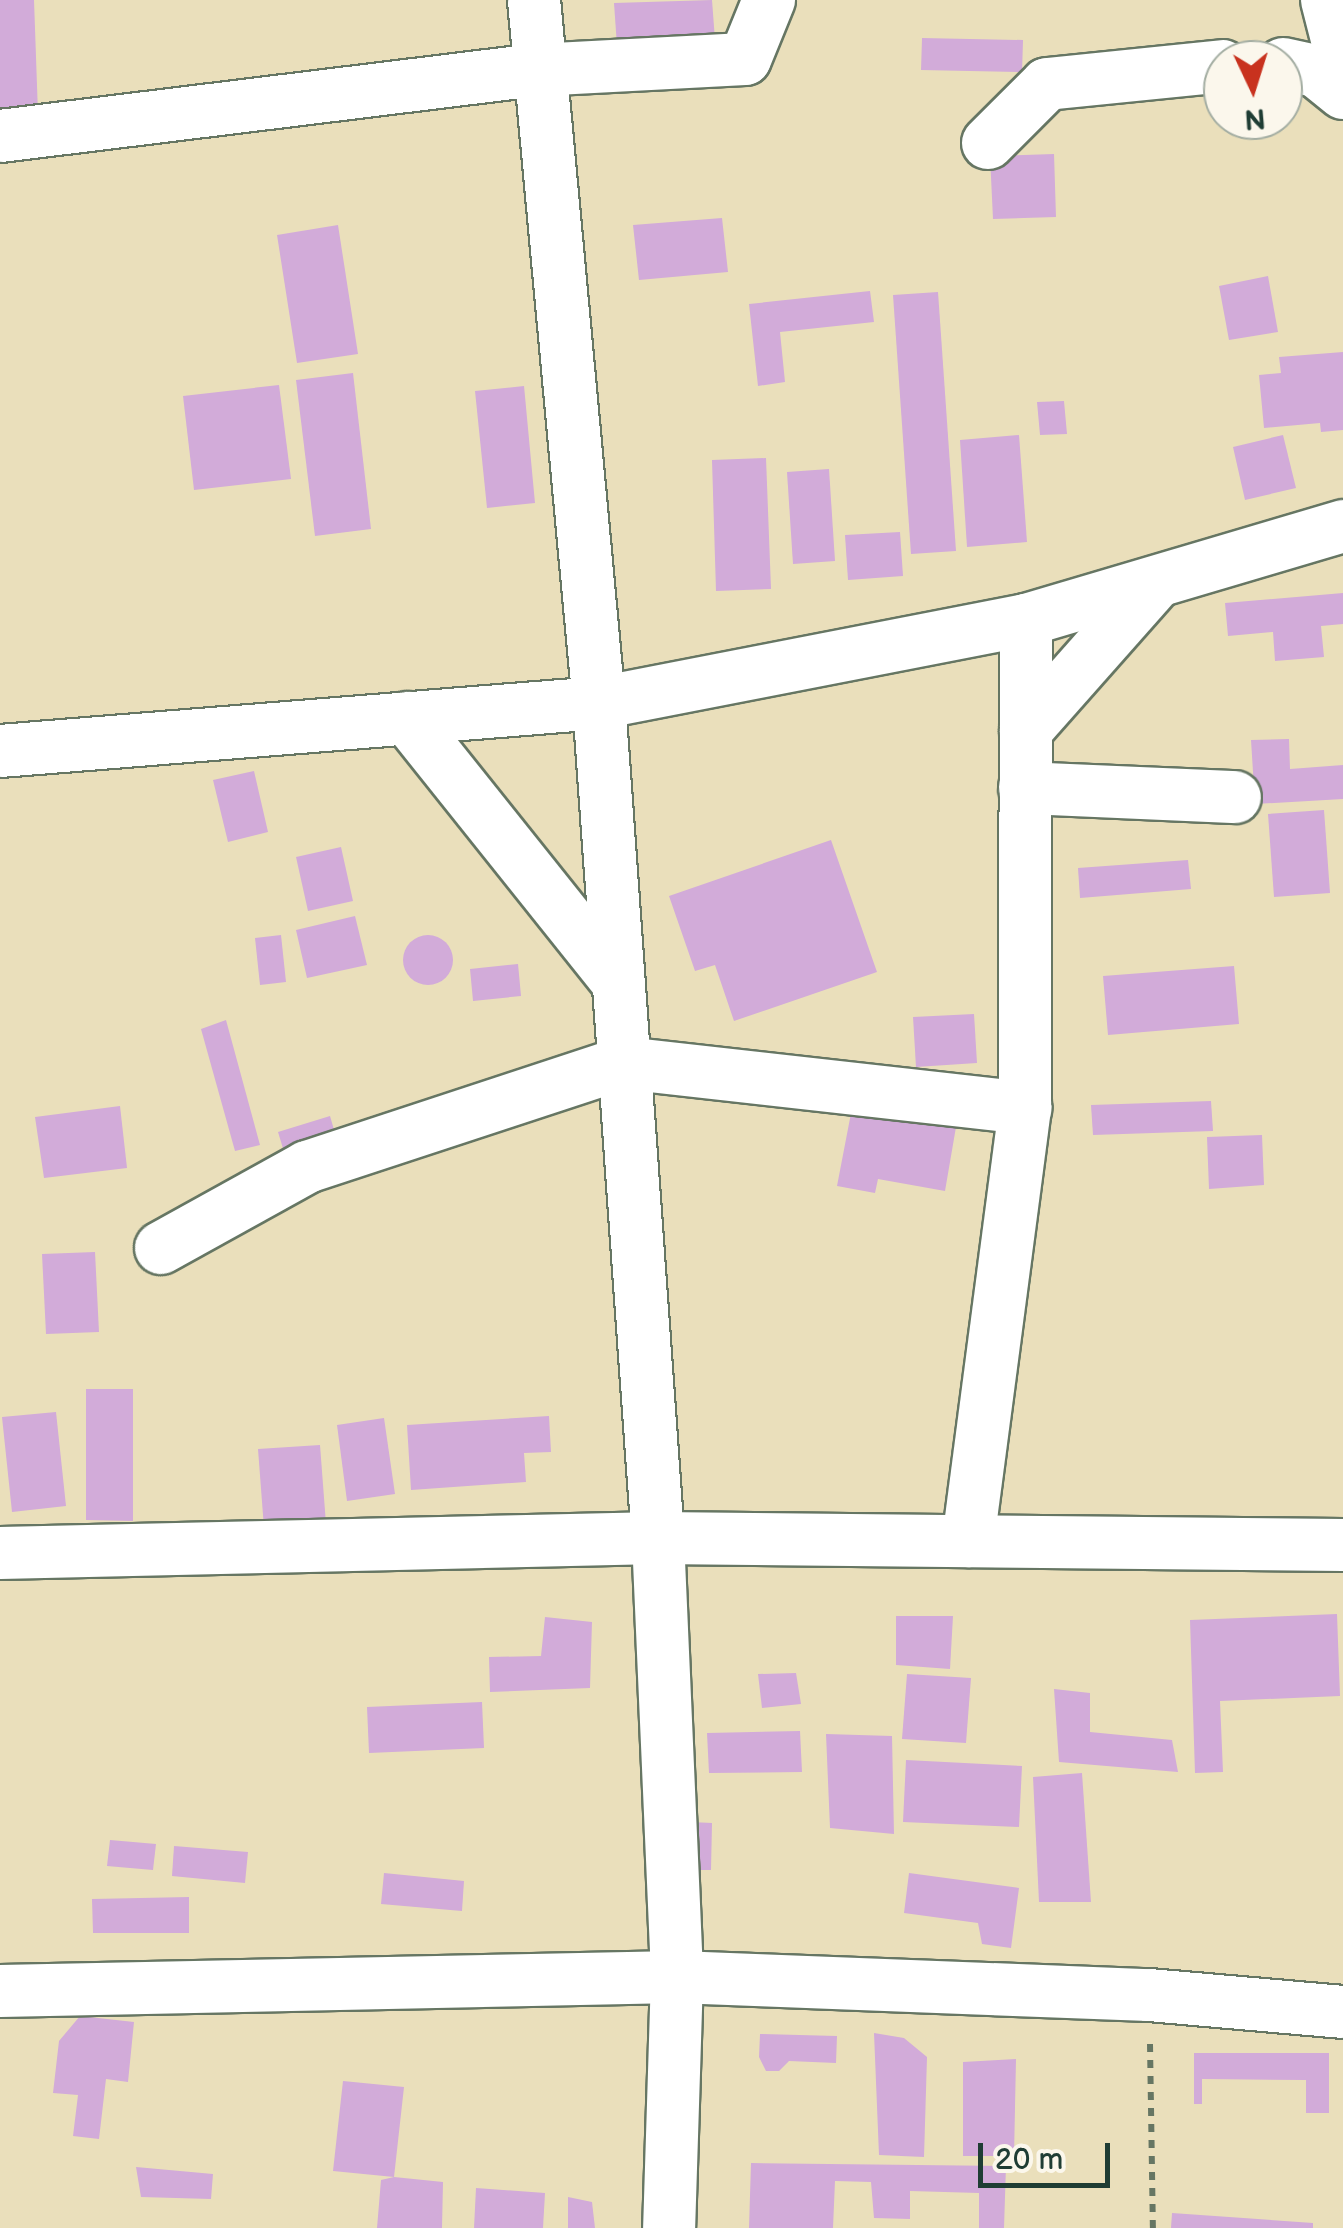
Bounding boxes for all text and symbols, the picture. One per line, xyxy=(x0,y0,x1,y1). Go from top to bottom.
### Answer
north arrow xyxy=(1203,40,1303,140)
text: N xyxy=(1243,101,1267,136)
scale bar xyxy=(983,2123,1116,2185)
text: 20 m xyxy=(995,2142,1063,2178)

